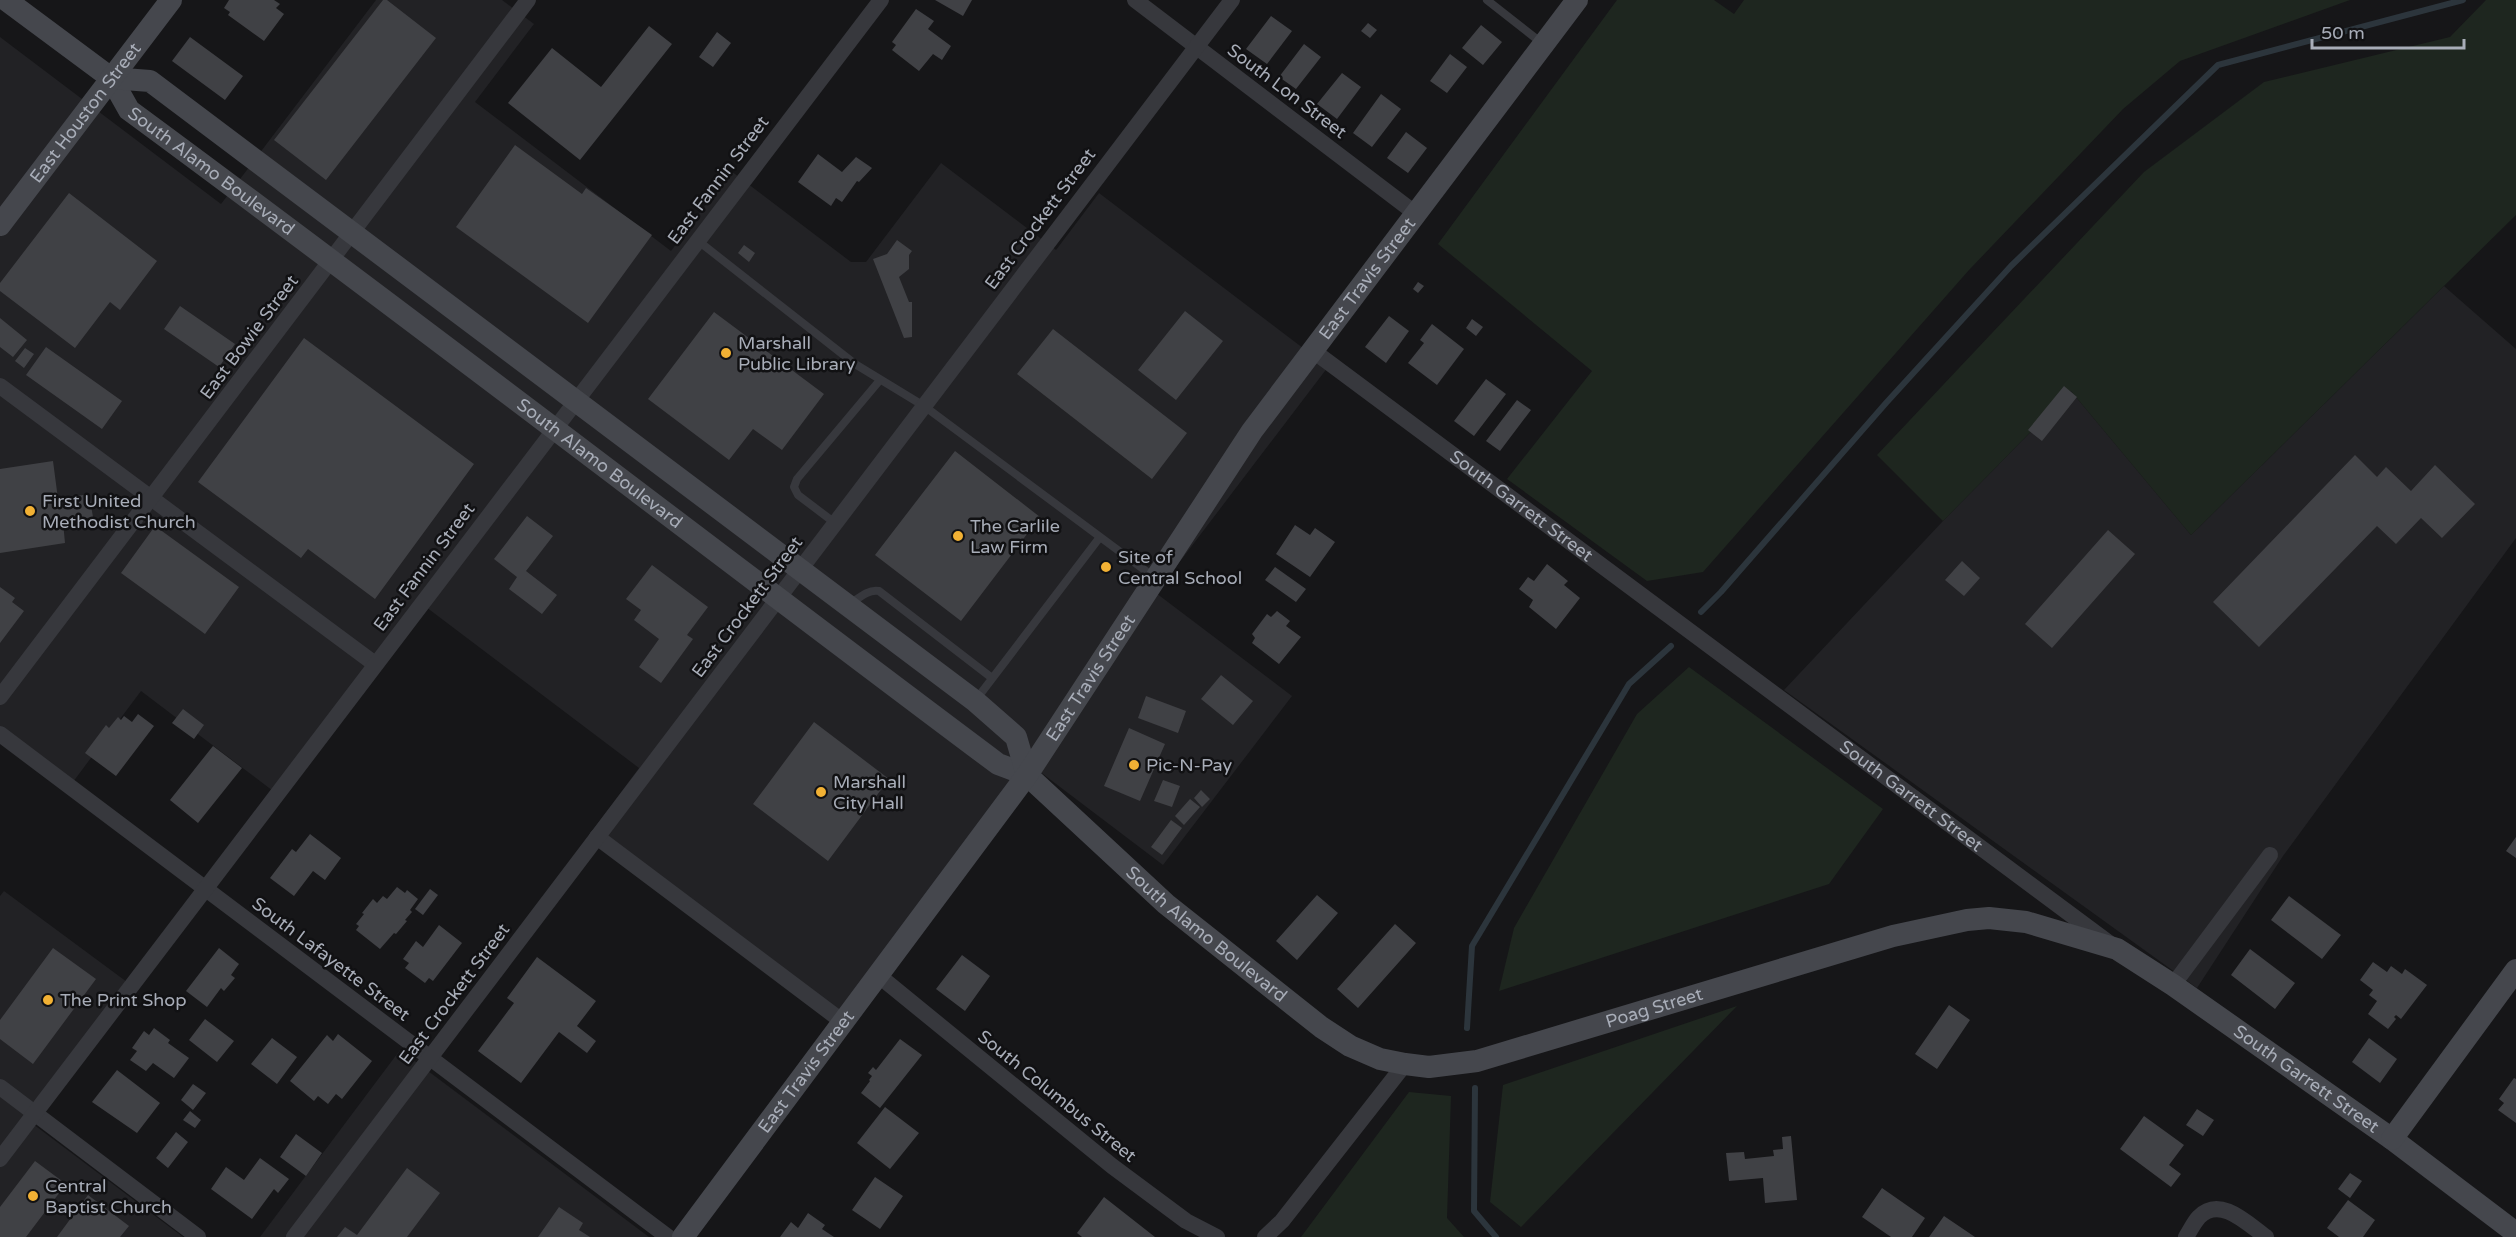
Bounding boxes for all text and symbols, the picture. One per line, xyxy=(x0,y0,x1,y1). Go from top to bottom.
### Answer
scale bar xyxy=(2312,12,2464,50)
text: 50 m xyxy=(2321,22,2365,44)
street label: East Houston Street xyxy=(25,38,146,187)
street label: South Lon Street xyxy=(1223,39,1351,143)
street label: South Alamo Boulevard xyxy=(124,102,299,240)
street label: East Fannin Street xyxy=(663,111,773,248)
street label: East Crockett Street xyxy=(980,144,1100,294)
street label: East Travis Street xyxy=(1314,213,1420,344)
street label: East Bowie Street xyxy=(195,270,303,403)
place label: Marshall Public Library xyxy=(738,332,856,375)
marker: Marshall Public Library xyxy=(719,346,733,360)
street label: South Alamo Boulevard xyxy=(513,393,687,533)
street label: South Garrett Street xyxy=(1445,445,1597,566)
place label: First United Methodist Church xyxy=(42,490,196,533)
street label: East Fannin Street xyxy=(369,498,479,635)
marker: First United Methodist Church xyxy=(23,504,37,518)
place label: The Carlile Law Firm xyxy=(970,515,1060,558)
marker: The Carlile Law Firm xyxy=(951,529,965,543)
street label: East Crockett Street xyxy=(687,532,807,682)
place label: Site of Central School xyxy=(1118,546,1242,589)
marker: Site of Central School xyxy=(1099,560,1113,574)
street label: East Travis Street xyxy=(1041,610,1140,746)
street label: South Garrett Street xyxy=(1835,735,1987,856)
place label: Pic-N-Pay xyxy=(1146,754,1233,776)
marker: Pic-N-Pay xyxy=(1127,758,1141,772)
place label: Marshall City Hall xyxy=(833,771,906,814)
marker: Marshall City Hall xyxy=(814,785,828,799)
street label: South Alamo Boulevard xyxy=(1121,861,1291,1007)
street label: South Lafayette Street xyxy=(248,892,414,1026)
street label: East Crockett Street xyxy=(394,919,514,1069)
street label: Poag Street xyxy=(1603,983,1706,1033)
place label: The Print Shop xyxy=(60,989,187,1011)
marker: The Print Shop xyxy=(41,993,55,1007)
street label: East Travis Street xyxy=(753,1006,859,1137)
street label: South Garrett Street xyxy=(2229,1020,2384,1138)
street label: South Columbus Street xyxy=(973,1025,1141,1167)
place label: Central Baptist Church xyxy=(45,1175,172,1218)
marker: Central Baptist Church xyxy=(26,1189,40,1203)

